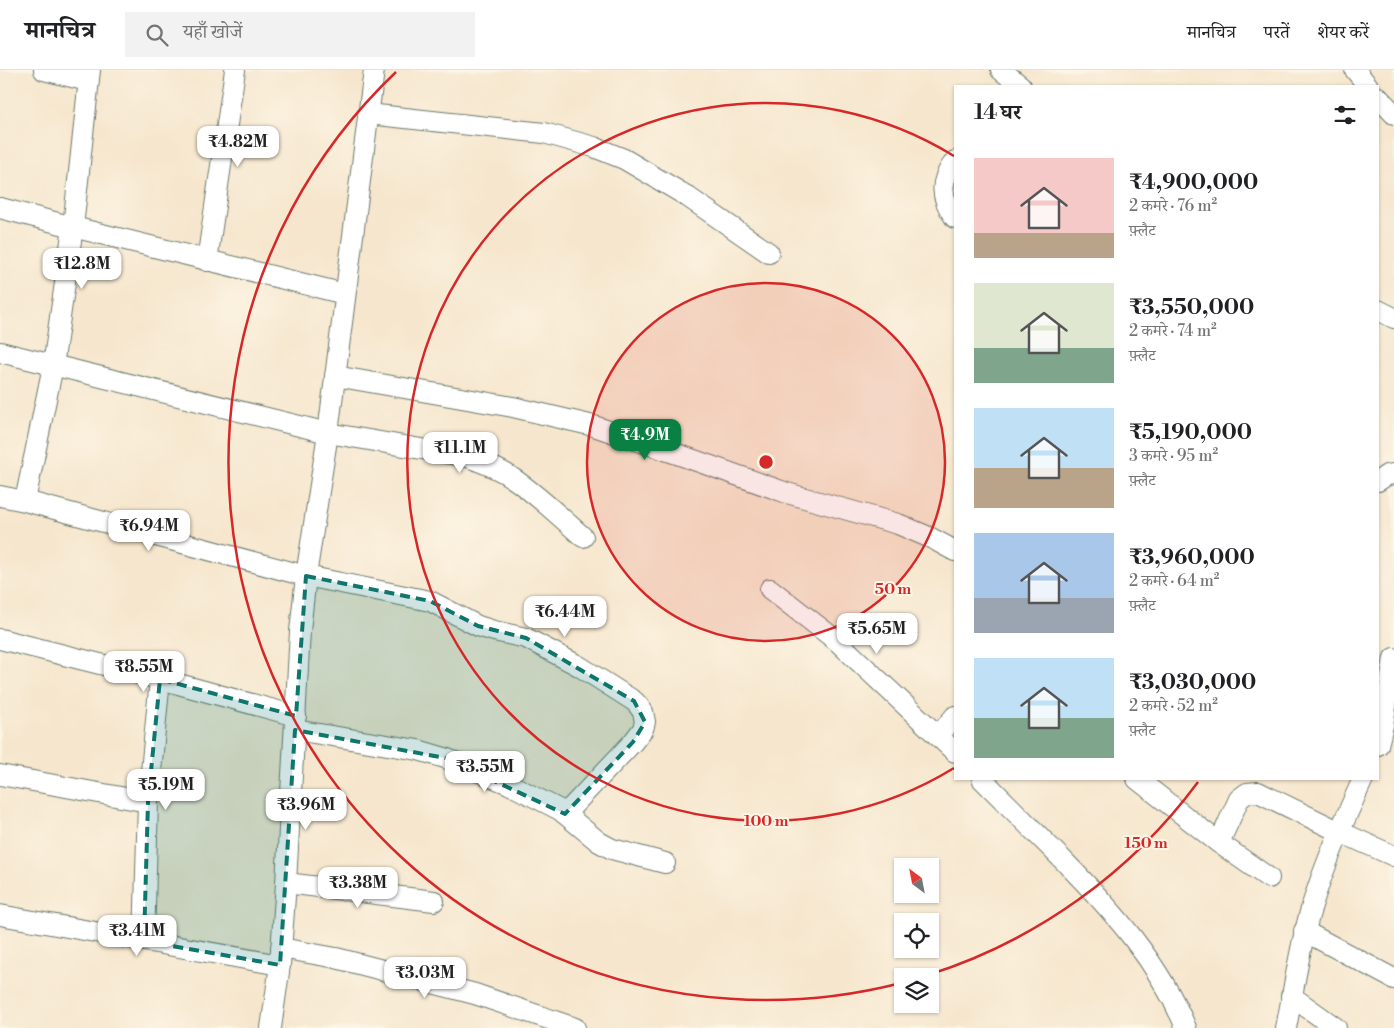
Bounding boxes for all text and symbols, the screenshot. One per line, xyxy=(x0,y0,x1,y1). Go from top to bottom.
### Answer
search box xyxy=(125,12,475,57)
text: मानचित्र xyxy=(25,16,95,46)
text: यहाँ खोजें xyxy=(183,20,242,44)
icon: search xyxy=(143,21,171,49)
text: मानचित्र xyxy=(1187,21,1236,44)
text: परतें xyxy=(1264,21,1290,44)
text: शेयर करें xyxy=(1318,21,1369,44)
text: 14 घर xyxy=(974,100,1021,126)
icon: filters xyxy=(1331,101,1359,129)
pin: ₹4.82M xyxy=(197,126,279,168)
text: ₹4.82M xyxy=(208,132,268,152)
text: ₹4,900,000 xyxy=(1129,170,1258,196)
icon: home xyxy=(1014,178,1074,238)
text: 2 कमरे · 76 m² xyxy=(1129,196,1217,216)
text: फ़्लैट xyxy=(1129,221,1156,241)
pin: ₹12.8M xyxy=(41,248,123,290)
text: ₹12.8M xyxy=(53,254,111,274)
text: ₹3,550,000 xyxy=(1129,295,1254,321)
icon: home xyxy=(1014,303,1074,363)
text: 2 कमरे · 74 m² xyxy=(1129,321,1217,341)
text: फ़्लैट xyxy=(1129,346,1156,366)
pin: ₹4.9M xyxy=(610,418,680,461)
text: ₹5,190,000 xyxy=(1129,420,1252,446)
text: ₹4.9M xyxy=(620,425,670,445)
icon: home xyxy=(1014,428,1074,488)
pin: ₹11.1M xyxy=(419,432,501,474)
text: ₹11.1M xyxy=(434,438,486,458)
text: 3 कमरे · 95 m² xyxy=(1129,446,1218,466)
centre of rings xyxy=(757,453,775,471)
text: फ़्लैट xyxy=(1129,471,1156,491)
pin: ₹6.94M xyxy=(108,510,190,552)
text: ₹6.94M xyxy=(119,516,179,536)
text: ₹3,960,000 xyxy=(1129,545,1255,571)
icon: home xyxy=(1014,553,1074,613)
text: 2 कमरे · 64 m² xyxy=(1129,571,1219,591)
text: 50 m xyxy=(875,580,911,599)
pin: ₹6.44M xyxy=(524,596,606,638)
text: फ़्लैट xyxy=(1129,596,1156,616)
text: ₹6.44M xyxy=(535,602,595,622)
pin: ₹5.65M xyxy=(836,612,918,655)
text: ₹5.65M xyxy=(848,619,906,639)
pin: ₹8.55M xyxy=(103,650,185,693)
text: ₹8.55M xyxy=(115,657,173,677)
text: ₹3,030,000 xyxy=(1129,670,1256,696)
icon: home xyxy=(1014,678,1074,738)
text: 2 कमरे · 52 m² xyxy=(1129,696,1218,716)
text: फ़्लैट xyxy=(1129,721,1156,741)
pin: ₹3.55M xyxy=(444,750,526,793)
text: ₹3.55M xyxy=(456,757,514,777)
pin: ₹5.19M xyxy=(125,768,207,811)
text: ₹5.19M xyxy=(138,775,194,795)
pin: ₹3.96M xyxy=(265,788,347,831)
text: ₹3.96M xyxy=(277,795,335,815)
text: 100 m xyxy=(744,812,789,831)
text: 150 m xyxy=(1124,834,1168,853)
north arrow xyxy=(894,858,939,902)
map controls xyxy=(894,858,939,1013)
pin: ₹3.38M xyxy=(317,866,399,909)
text: ₹3.38M xyxy=(329,873,387,893)
button: locate xyxy=(894,913,939,958)
pin: ₹3.41M xyxy=(96,914,178,957)
text: ₹3.41M xyxy=(109,921,165,941)
pin: ₹3.03M xyxy=(384,956,466,999)
text: ₹3.03M xyxy=(395,963,455,983)
button: layers xyxy=(894,968,939,1013)

